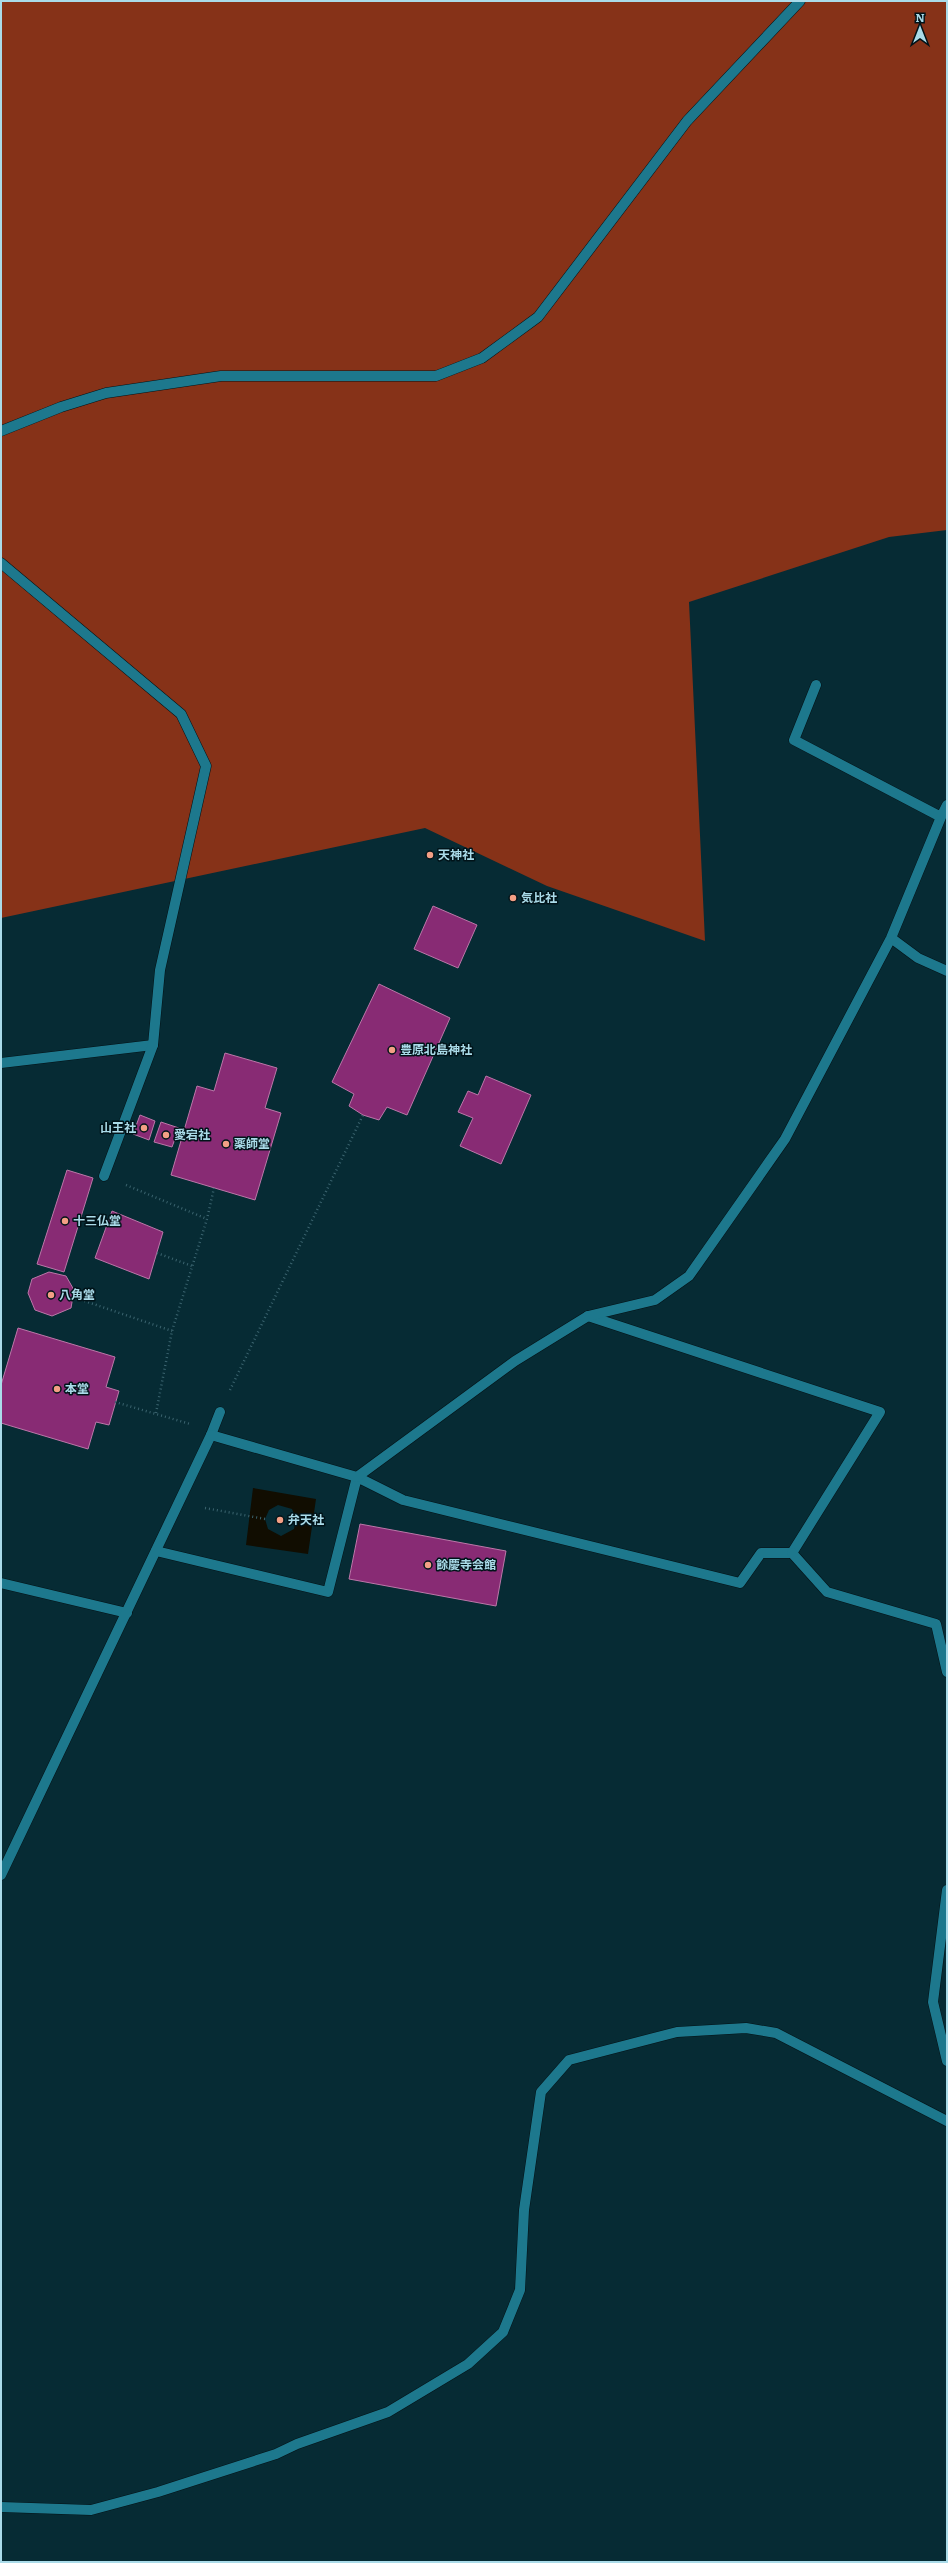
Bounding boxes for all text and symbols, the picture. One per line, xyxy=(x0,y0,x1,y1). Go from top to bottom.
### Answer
north arrow xyxy=(900,8,940,48)
text: N xyxy=(915,9,925,25)
place label: 天神社 xyxy=(438,845,474,863)
marker: 天神社 xyxy=(425,850,435,860)
place label: 気比社 xyxy=(521,888,557,906)
marker: 気比社 xyxy=(508,893,518,903)
place label: 豊原北島神社 xyxy=(400,1040,472,1058)
marker: 豊原北島神社 xyxy=(387,1045,397,1055)
place label: 山王社 xyxy=(100,1118,136,1136)
marker: 山王社 xyxy=(139,1123,149,1133)
place label: 愛宕社 xyxy=(174,1125,210,1143)
marker: 愛宕社 xyxy=(161,1130,171,1140)
place label: 薬師堂 xyxy=(234,1134,270,1152)
marker: 薬師堂 xyxy=(221,1139,231,1149)
place label: 十三仏堂 xyxy=(73,1211,121,1229)
marker: 十三仏堂 xyxy=(60,1216,70,1226)
place label: 八角堂 xyxy=(59,1285,95,1303)
marker: 八角堂 xyxy=(46,1290,56,1300)
place label: 本堂 xyxy=(65,1379,89,1397)
marker: 本堂 xyxy=(52,1384,62,1394)
place label: 弁天社 xyxy=(288,1510,324,1528)
marker: 弁天社 xyxy=(275,1515,285,1525)
place label: 餘慶寺会館 xyxy=(436,1555,496,1573)
marker: 餘慶寺会館 xyxy=(423,1560,433,1570)

